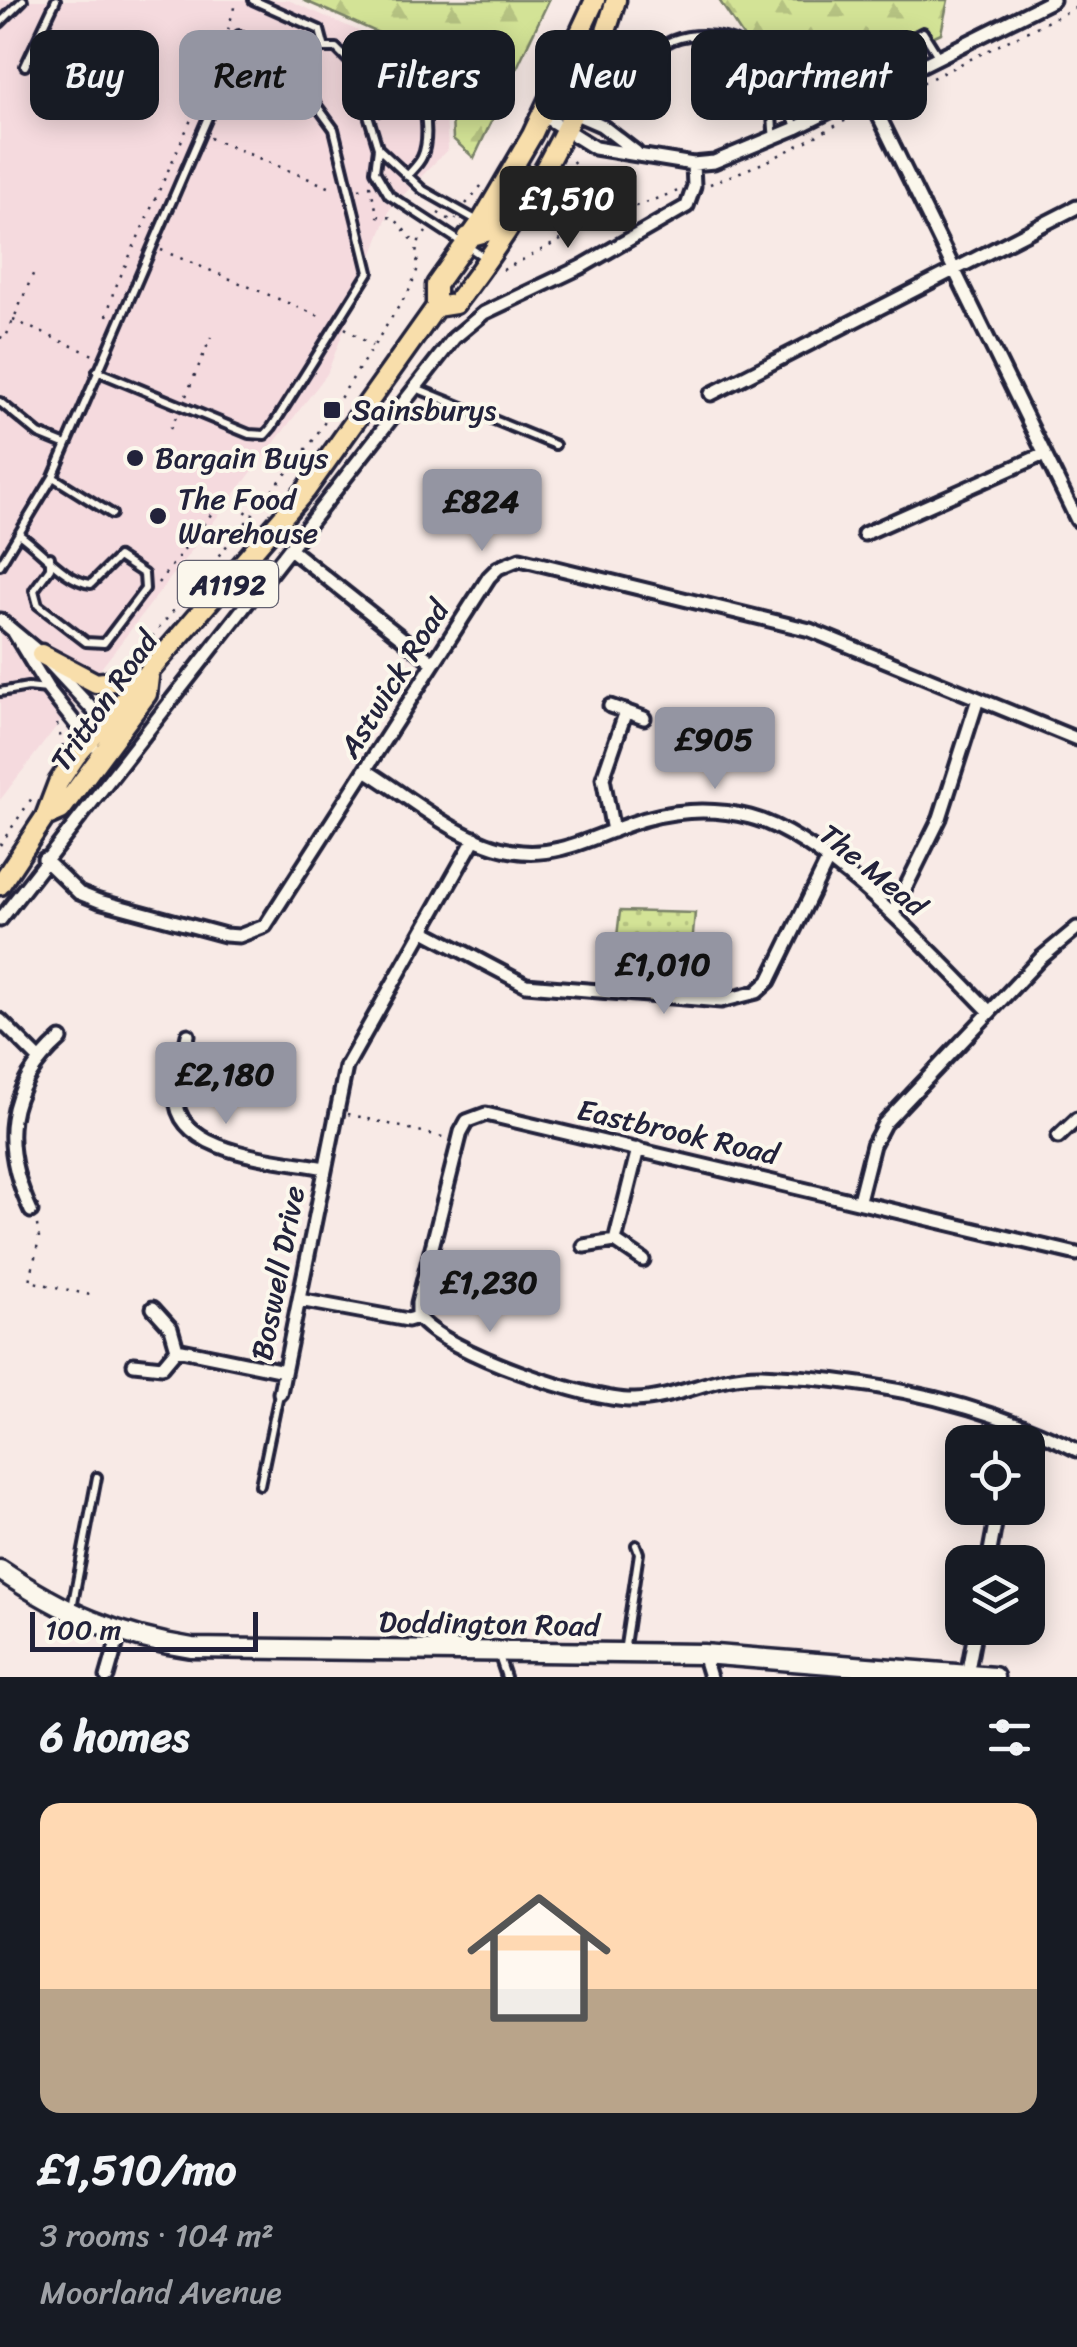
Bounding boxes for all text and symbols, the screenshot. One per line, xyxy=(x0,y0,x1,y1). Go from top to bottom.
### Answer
chip: Buy xyxy=(30,30,159,120)
chip: Rent xyxy=(179,30,322,120)
chip: Filters xyxy=(342,30,515,120)
chip: New xyxy=(535,30,671,120)
chip: Apartment xyxy=(691,30,927,120)
pin: £1,510 xyxy=(487,166,649,251)
text: £1,510 xyxy=(522,170,614,227)
place label: Sainsburys xyxy=(352,383,497,437)
marker: Sainsburys xyxy=(321,399,343,421)
place label: Bargain Buys xyxy=(155,431,328,485)
marker: Bargain Buys xyxy=(124,447,146,469)
pin: £824 xyxy=(423,469,541,554)
place label: The Food Warehouse xyxy=(178,472,318,560)
text: £824 xyxy=(445,473,519,530)
marker: The Food Warehouse xyxy=(147,505,169,527)
road number: A1192 xyxy=(178,561,278,607)
street label: Astwick Road xyxy=(323,587,465,770)
street label: Tritton Road xyxy=(35,617,174,783)
pin: £905 xyxy=(656,707,774,792)
text: £905 xyxy=(677,711,753,768)
street label: The Mead xyxy=(806,809,941,932)
pin: £1,010 xyxy=(583,932,745,1017)
text: £1,010 xyxy=(617,936,711,993)
pin: £2,180 xyxy=(145,1042,307,1127)
text: £2,180 xyxy=(177,1046,275,1103)
street label: Eastbrook Road xyxy=(572,1083,786,1182)
street label: Boswell Drive xyxy=(235,1181,321,1365)
pin: £1,230 xyxy=(409,1250,571,1335)
text: £1,230 xyxy=(442,1254,538,1311)
map controls xyxy=(945,1425,1045,1645)
button: locate xyxy=(945,1425,1045,1525)
button: layers xyxy=(945,1545,1045,1645)
street label: Doddington Road xyxy=(378,1595,602,1653)
text: 100 m xyxy=(45,1605,121,1654)
scale bar xyxy=(30,1607,258,1652)
text: 6 homes xyxy=(40,1700,189,1774)
icon: filters xyxy=(982,1710,1037,1765)
icon: home xyxy=(449,1868,629,2048)
text: £1,510/mo xyxy=(40,2133,236,2207)
text: 3 rooms · 104 m² xyxy=(40,2207,274,2264)
text: Moorland Avenue xyxy=(40,2264,282,2321)

